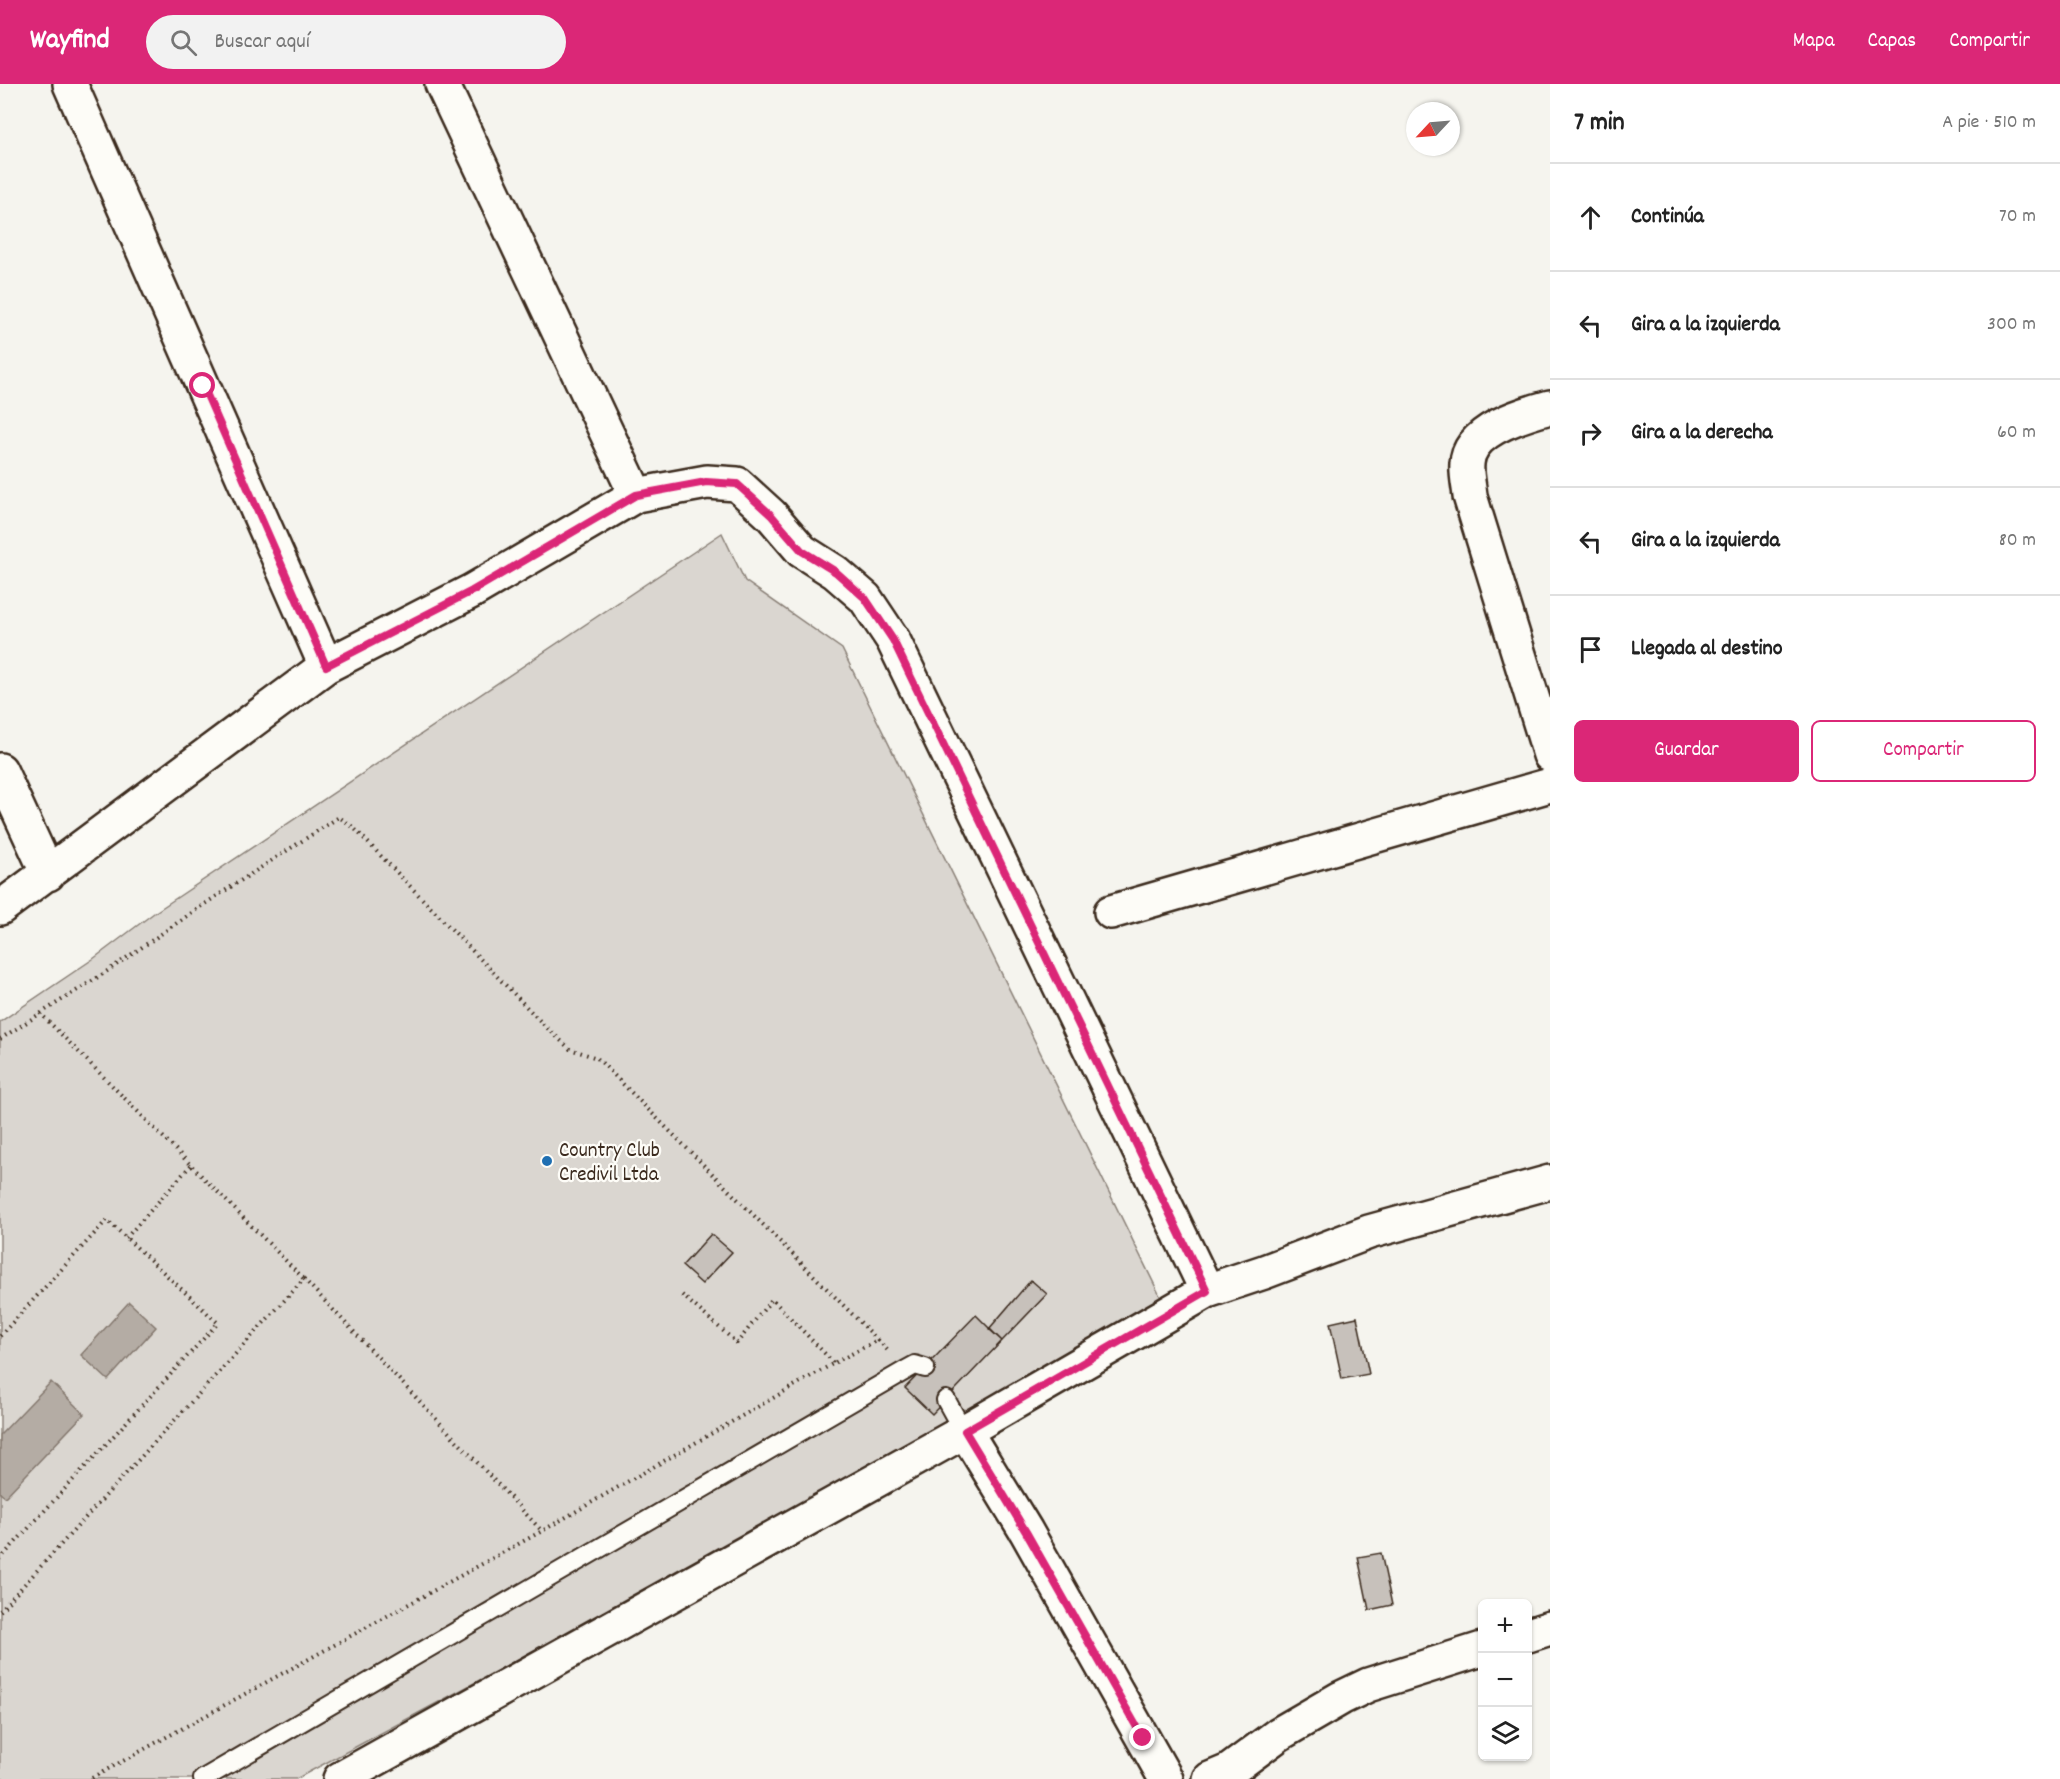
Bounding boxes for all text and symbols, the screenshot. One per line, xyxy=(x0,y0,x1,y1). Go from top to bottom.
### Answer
search box xyxy=(146,15,566,69)
text: Wayfind xyxy=(30,22,110,62)
icon: search xyxy=(167,26,200,59)
text: Buscar aquí xyxy=(215,27,310,58)
text: Mapa xyxy=(1793,27,1835,57)
text: Capas xyxy=(1868,27,1916,57)
text: Compartir xyxy=(1949,27,2030,57)
north arrow xyxy=(1406,102,1460,156)
text: 7 min xyxy=(1574,105,1625,142)
text: A pie · 510 m xyxy=(1942,109,2036,137)
icon: ahead xyxy=(1574,201,1607,234)
text: Continúa xyxy=(1631,202,1704,233)
text: 70 m xyxy=(1999,203,2036,231)
icon: left xyxy=(1574,309,1607,342)
text: Gira a la izquierda xyxy=(1631,310,1780,341)
text: 300 m xyxy=(1987,311,2036,339)
route start xyxy=(189,372,215,398)
icon: right xyxy=(1574,417,1607,450)
text: Gira a la derecha xyxy=(1631,418,1773,449)
text: 60 m xyxy=(1997,419,2036,447)
icon: left xyxy=(1574,525,1607,558)
text: Gira a la izquierda xyxy=(1631,526,1780,557)
text: 80 m xyxy=(1999,527,2036,555)
icon: arrive xyxy=(1574,633,1607,666)
text: Llegada al destino xyxy=(1631,634,1783,665)
button: Guardar xyxy=(1574,720,1799,782)
button: Compartir xyxy=(1811,720,2036,782)
place label: Country Club Credivil Ltda xyxy=(559,1137,660,1191)
marker: Country Club Credivil Ltda xyxy=(540,1154,554,1168)
map controls xyxy=(1478,1599,1532,1761)
button: + xyxy=(1478,1599,1532,1653)
button: − xyxy=(1478,1653,1532,1707)
button: layers xyxy=(1478,1707,1532,1761)
route end xyxy=(1129,1724,1155,1750)

